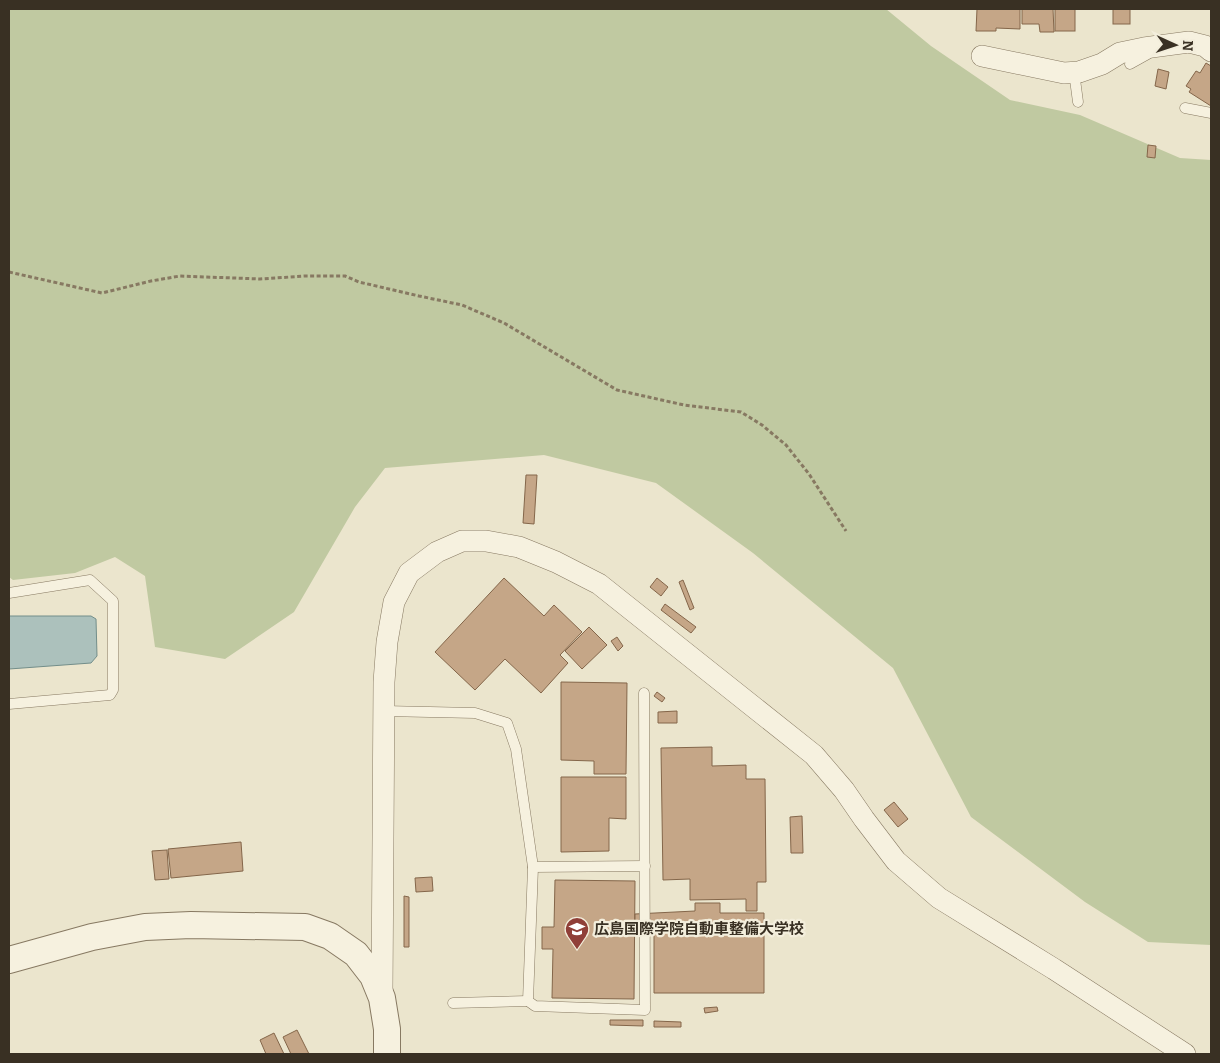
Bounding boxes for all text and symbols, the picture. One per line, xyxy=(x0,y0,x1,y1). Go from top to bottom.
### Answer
north arrow xyxy=(1150,20,1200,70)
text: N xyxy=(1179,40,1196,52)
school or university icon: 広島国際学院自動車整備大学校 xyxy=(564,916,590,950)
place label: 広島国際学院自動車整備大学校 xyxy=(594,920,804,938)

